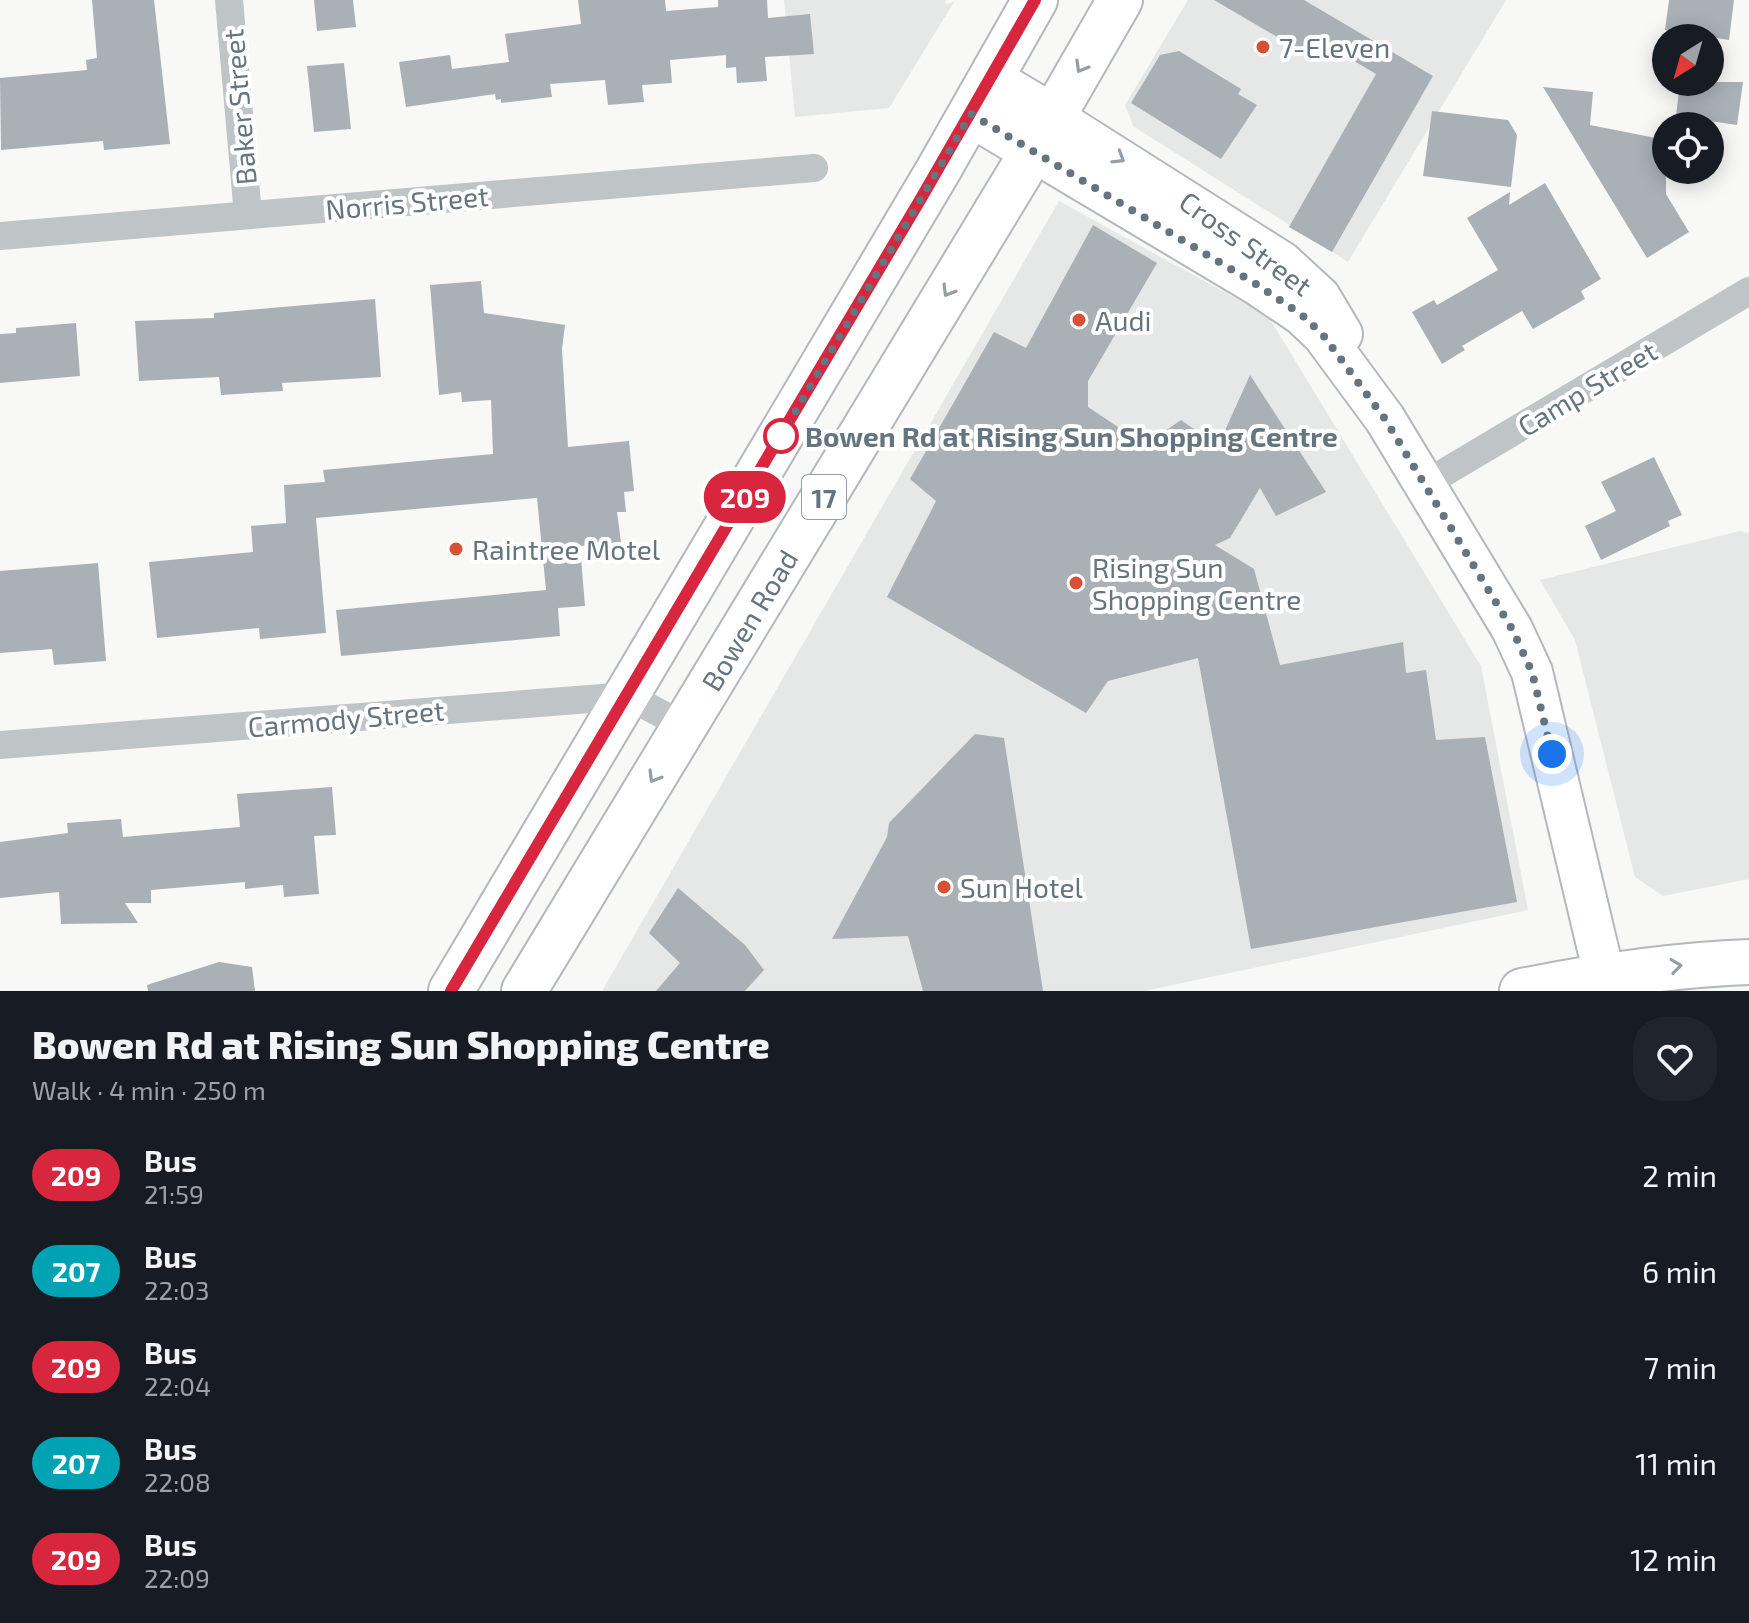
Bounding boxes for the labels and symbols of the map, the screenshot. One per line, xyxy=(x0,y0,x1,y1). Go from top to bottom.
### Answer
north arrow xyxy=(1652,24,1724,96)
street label: Baker Street xyxy=(215,28,263,186)
place label: 7-Eleven xyxy=(1279,30,1390,64)
marker: 7-Eleven xyxy=(1254,38,1272,56)
one-way arrow xyxy=(1075,59,1091,73)
one-way arrow xyxy=(1110,148,1125,163)
street label: Norris Street xyxy=(324,178,490,226)
street label: Cross Street xyxy=(1173,184,1319,302)
one-way arrow xyxy=(942,282,958,297)
place label: Audi xyxy=(1095,303,1151,337)
marker: Audi xyxy=(1070,311,1088,329)
street label: Camp Street xyxy=(1511,333,1663,443)
marker: Bowen Rd at Rising Sun Shopping Centre xyxy=(764,419,798,453)
place label: Bowen Rd at Rising Sun Shopping Centre xyxy=(805,419,1338,453)
line badge: 209 xyxy=(699,471,791,523)
road number: 17 xyxy=(802,475,846,519)
place label: Raintree Motel xyxy=(472,532,661,566)
marker: Raintree Motel xyxy=(447,540,465,558)
street label: Bowen Road xyxy=(694,543,804,697)
place label: Rising Sun Shopping Centre xyxy=(1092,550,1301,616)
marker: Rising Sun Shopping Centre xyxy=(1067,574,1085,592)
street label: Carmody Street xyxy=(246,692,446,744)
your location xyxy=(1532,734,1572,774)
one-way arrow xyxy=(648,768,664,783)
place label: Sun Hotel xyxy=(960,870,1083,904)
marker: Sun Hotel xyxy=(935,878,953,896)
one-way arrow xyxy=(1669,958,1683,975)

